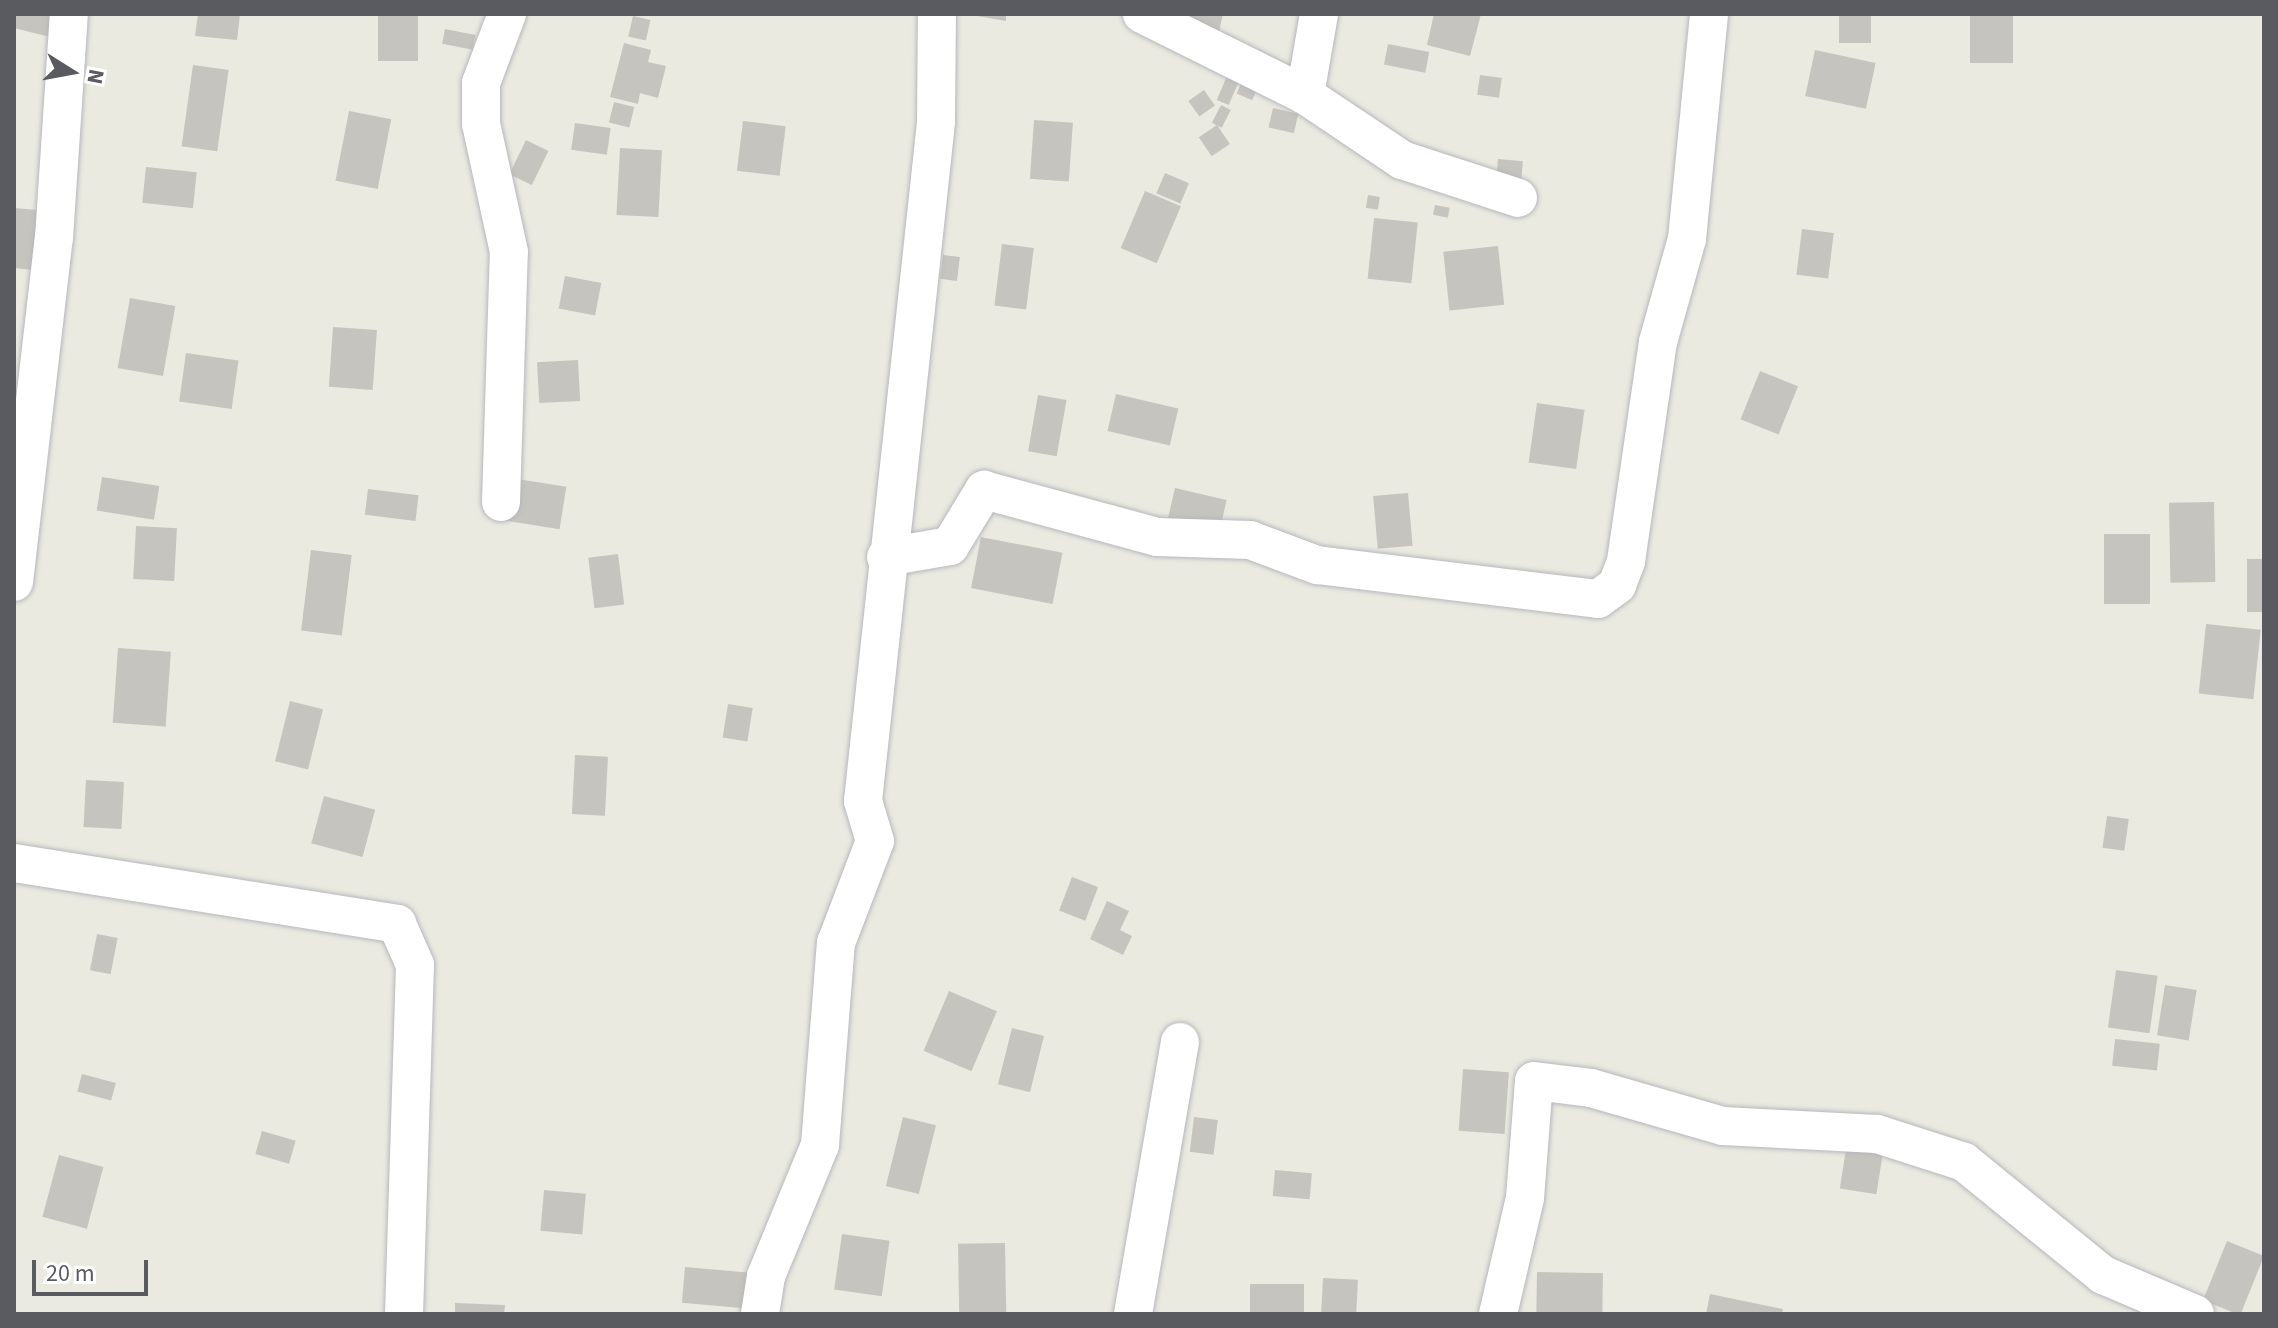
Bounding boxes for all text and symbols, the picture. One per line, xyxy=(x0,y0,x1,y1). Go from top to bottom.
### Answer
north arrow xyxy=(32,32,112,112)
text: N xyxy=(78,66,113,87)
scale bar xyxy=(36,1244,152,1294)
text: 20 m xyxy=(46,1256,95,1291)

